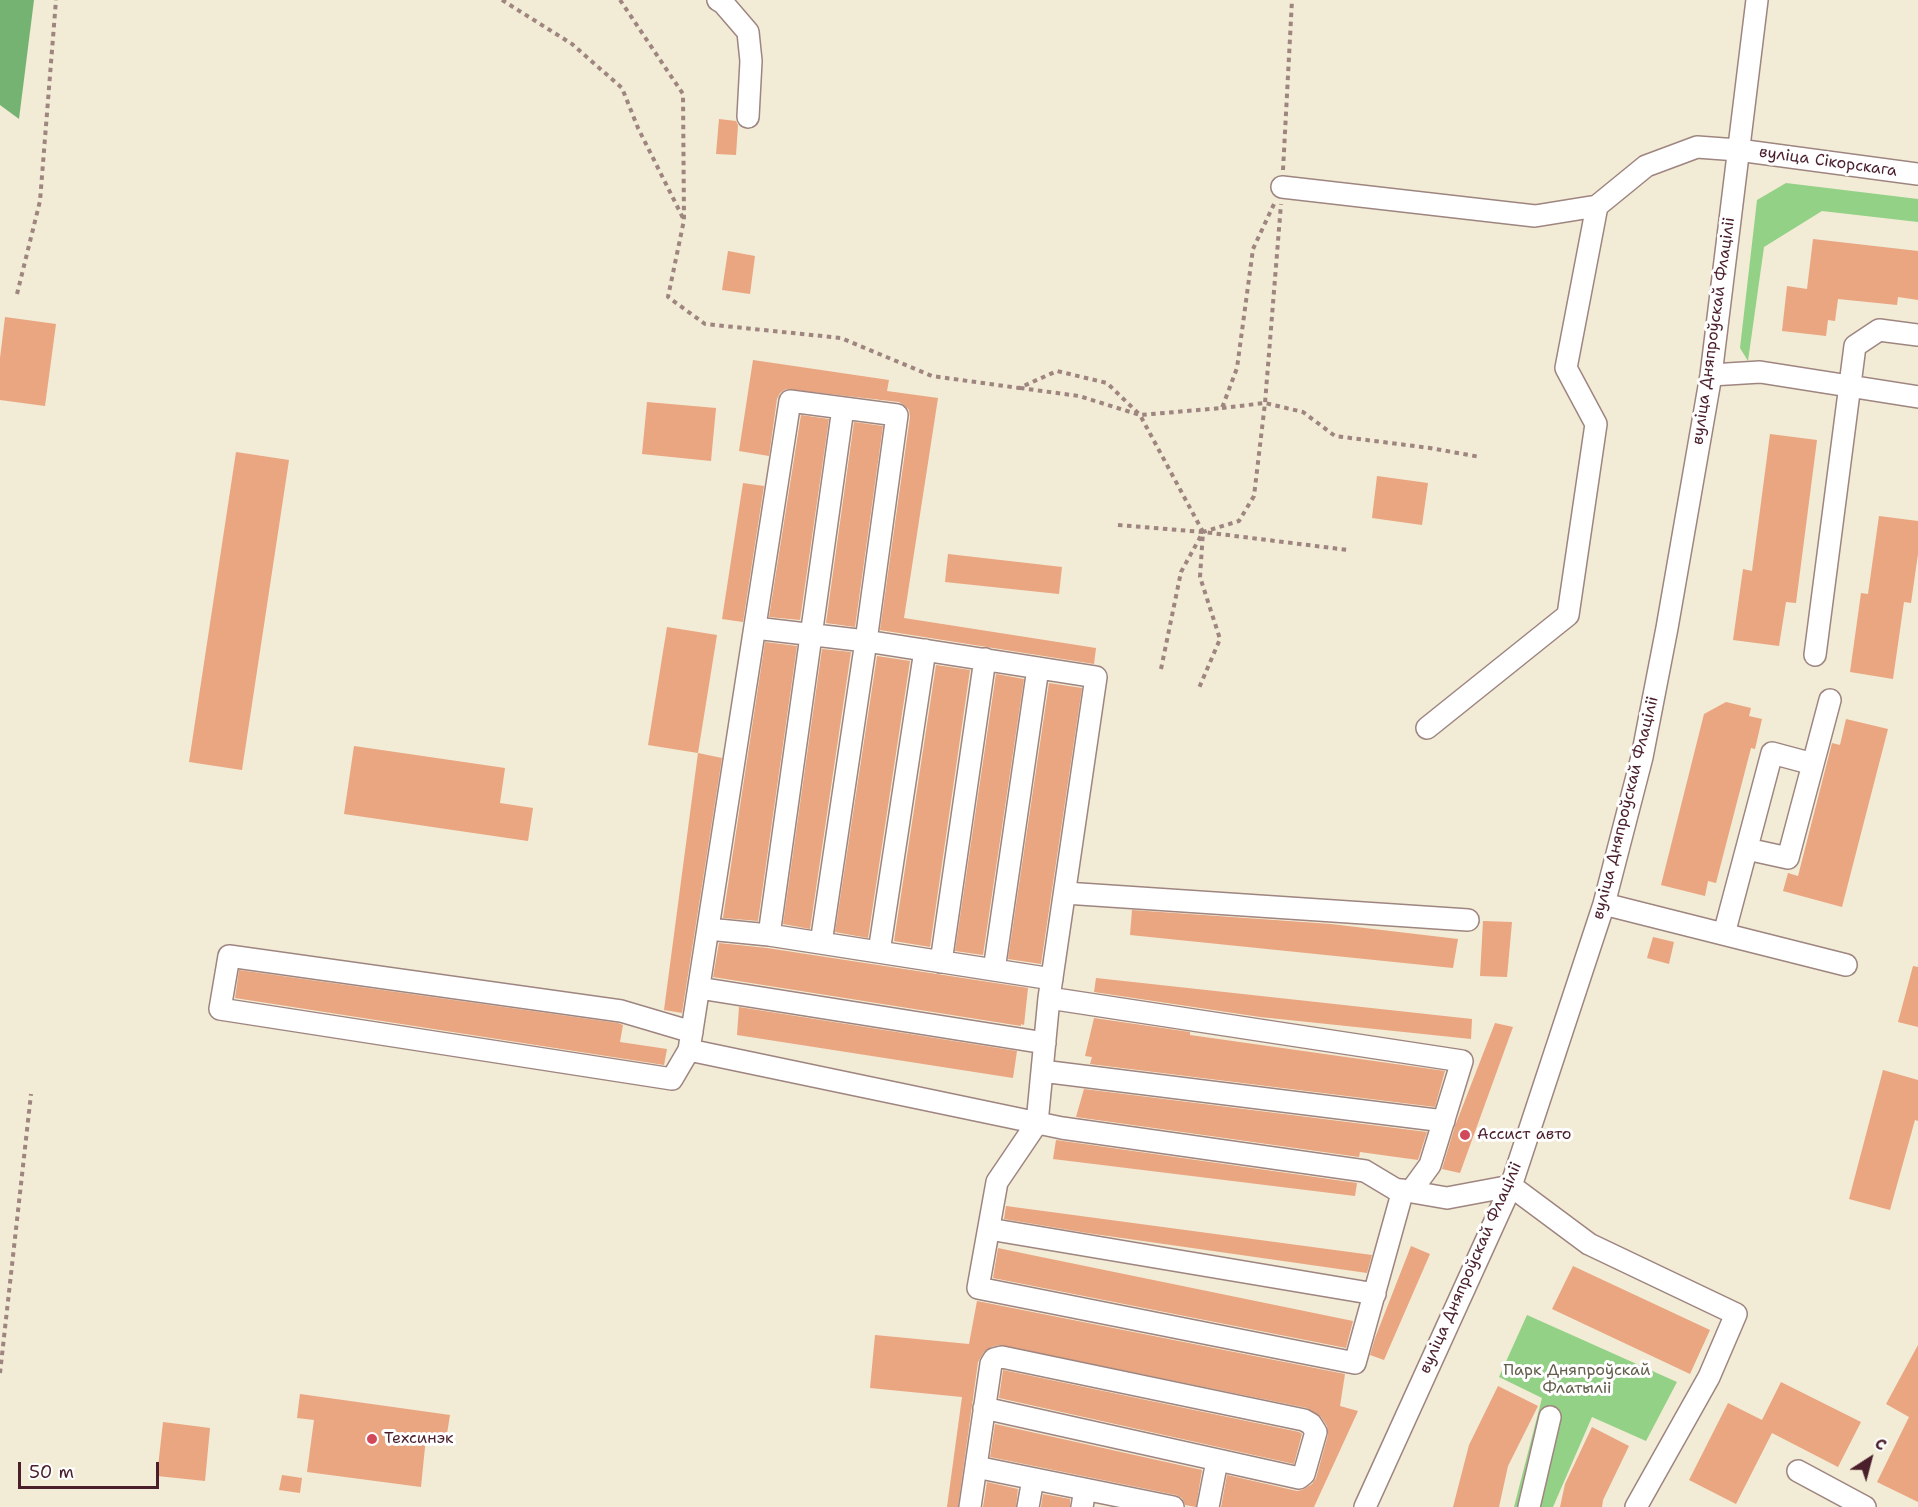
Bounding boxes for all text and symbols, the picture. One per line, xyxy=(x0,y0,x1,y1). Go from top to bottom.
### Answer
street label: вуліца Сікорскага xyxy=(1758,143,1898,181)
street label: вуліца Дняпроўскай Флаціліі xyxy=(1689,216,1739,446)
street label: вуліца Дняпроўскай Флаціліі xyxy=(1589,694,1663,922)
place label: Ассист авто xyxy=(1477,1125,1572,1145)
marker: Ассист авто xyxy=(1458,1128,1472,1142)
street label: вуліца Дняпроўскай Флаціліі xyxy=(1416,1159,1526,1377)
park label: Парк Дняпроўскай Флатыліі xyxy=(1503,1361,1651,1399)
place label: Техсинэк xyxy=(384,1429,454,1449)
north arrow xyxy=(1840,1429,1900,1489)
marker: Техсинэк xyxy=(365,1432,379,1446)
text: С xyxy=(1871,1433,1891,1455)
scale bar xyxy=(21,1450,162,1488)
text: 50 m xyxy=(29,1460,74,1484)

